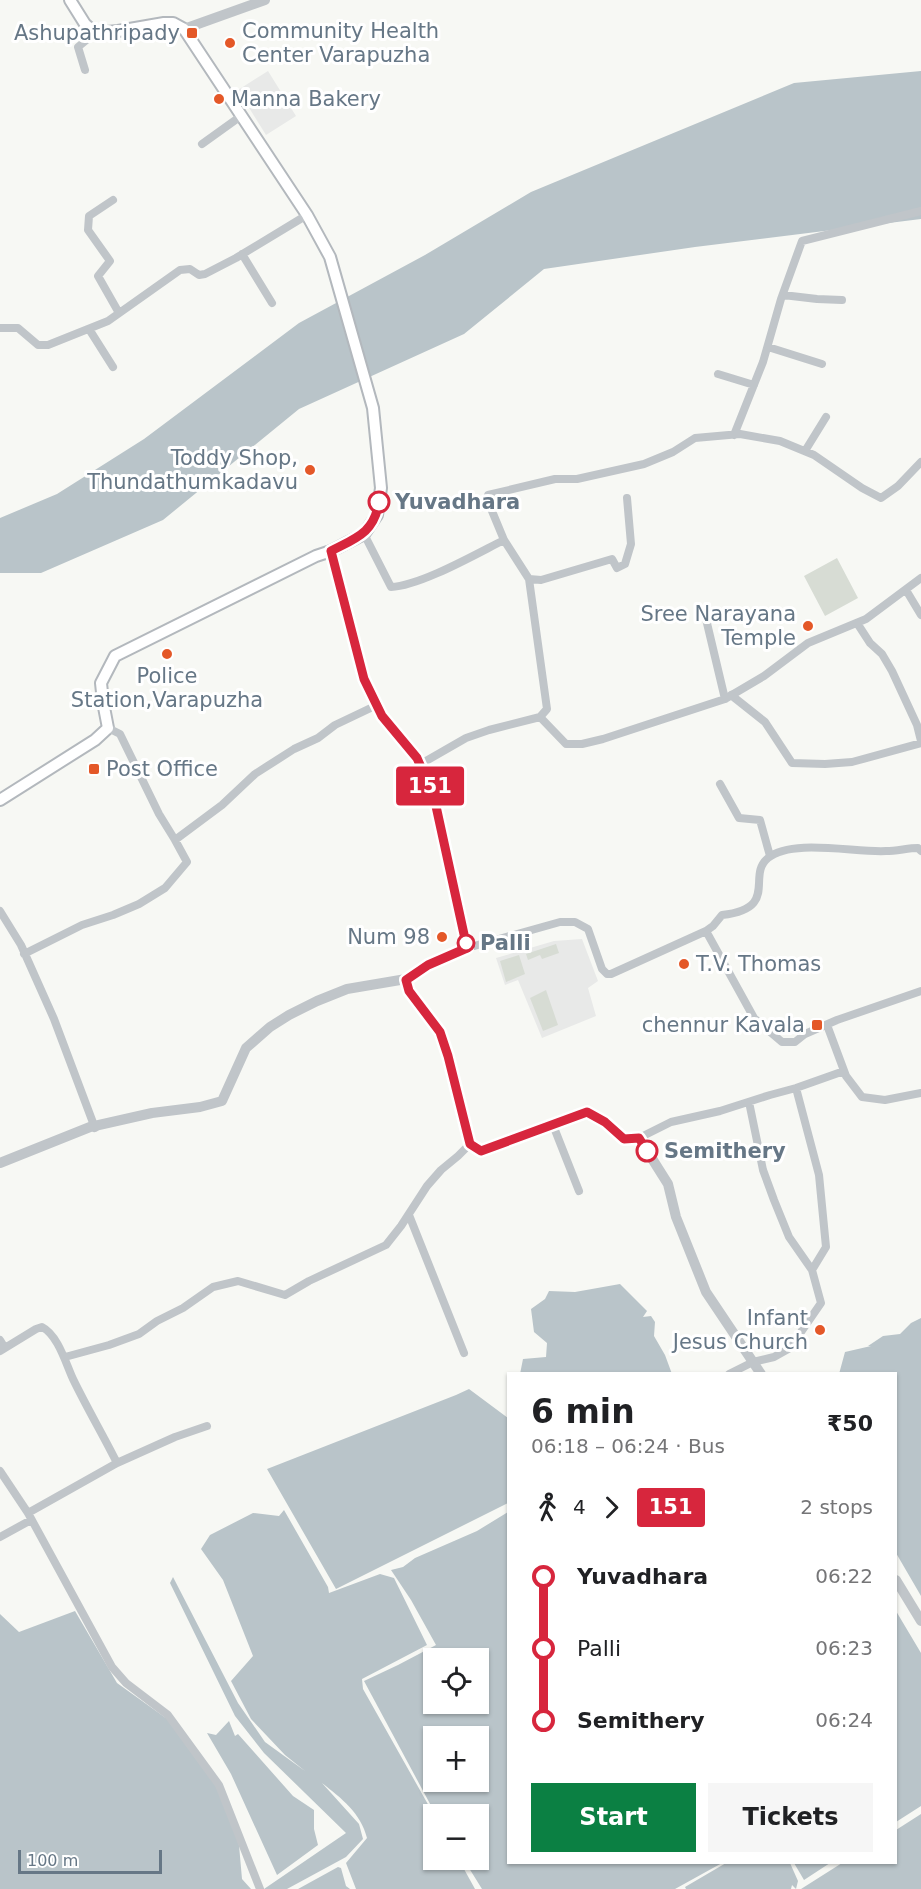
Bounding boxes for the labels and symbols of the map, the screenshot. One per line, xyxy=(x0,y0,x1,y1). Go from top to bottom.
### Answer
place label: Community Health Center Varapuzha xyxy=(242,19,439,67)
place label: Ashupathripady xyxy=(14,21,180,45)
marker: Ashupathripady xyxy=(185,26,199,40)
marker: Community Health Center Varapuzha xyxy=(223,36,237,50)
place label: Manna Bakery xyxy=(231,87,381,111)
marker: Manna Bakery xyxy=(212,92,226,106)
place label: Toddy Shop, Thundathumkadavu xyxy=(86,446,298,494)
marker: Toddy Shop, Thundathumkadavu xyxy=(303,463,317,477)
place label: Yuvadhara xyxy=(394,490,520,514)
marker: Yuvadhara xyxy=(368,491,390,513)
place label: Sree Narayana Temple xyxy=(640,602,796,650)
marker: Sree Narayana Temple xyxy=(801,619,815,633)
marker: Police Station,Varapuzha xyxy=(160,647,174,661)
place label: Police Station,Varapuzha xyxy=(71,664,263,712)
place label: Post Office xyxy=(106,757,218,781)
marker: Post Office xyxy=(87,762,101,776)
line badge: 151 xyxy=(396,766,464,806)
place label: Num 98 xyxy=(347,925,430,949)
marker: Num 98 xyxy=(435,930,449,944)
place label: Palli xyxy=(480,931,531,955)
marker: Palli xyxy=(457,934,475,952)
place label: T.V. Thomas xyxy=(695,952,821,976)
marker: T.V. Thomas xyxy=(677,957,691,971)
place label: chennur Kavala xyxy=(642,1013,805,1037)
marker: chennur Kavala xyxy=(810,1018,824,1032)
place label: Semithery xyxy=(664,1139,786,1163)
marker: Semithery xyxy=(636,1140,658,1162)
place label: Infant Jesus Church xyxy=(671,1306,808,1354)
marker: Infant Jesus Church xyxy=(813,1323,827,1337)
scale bar xyxy=(18,1847,162,1874)

